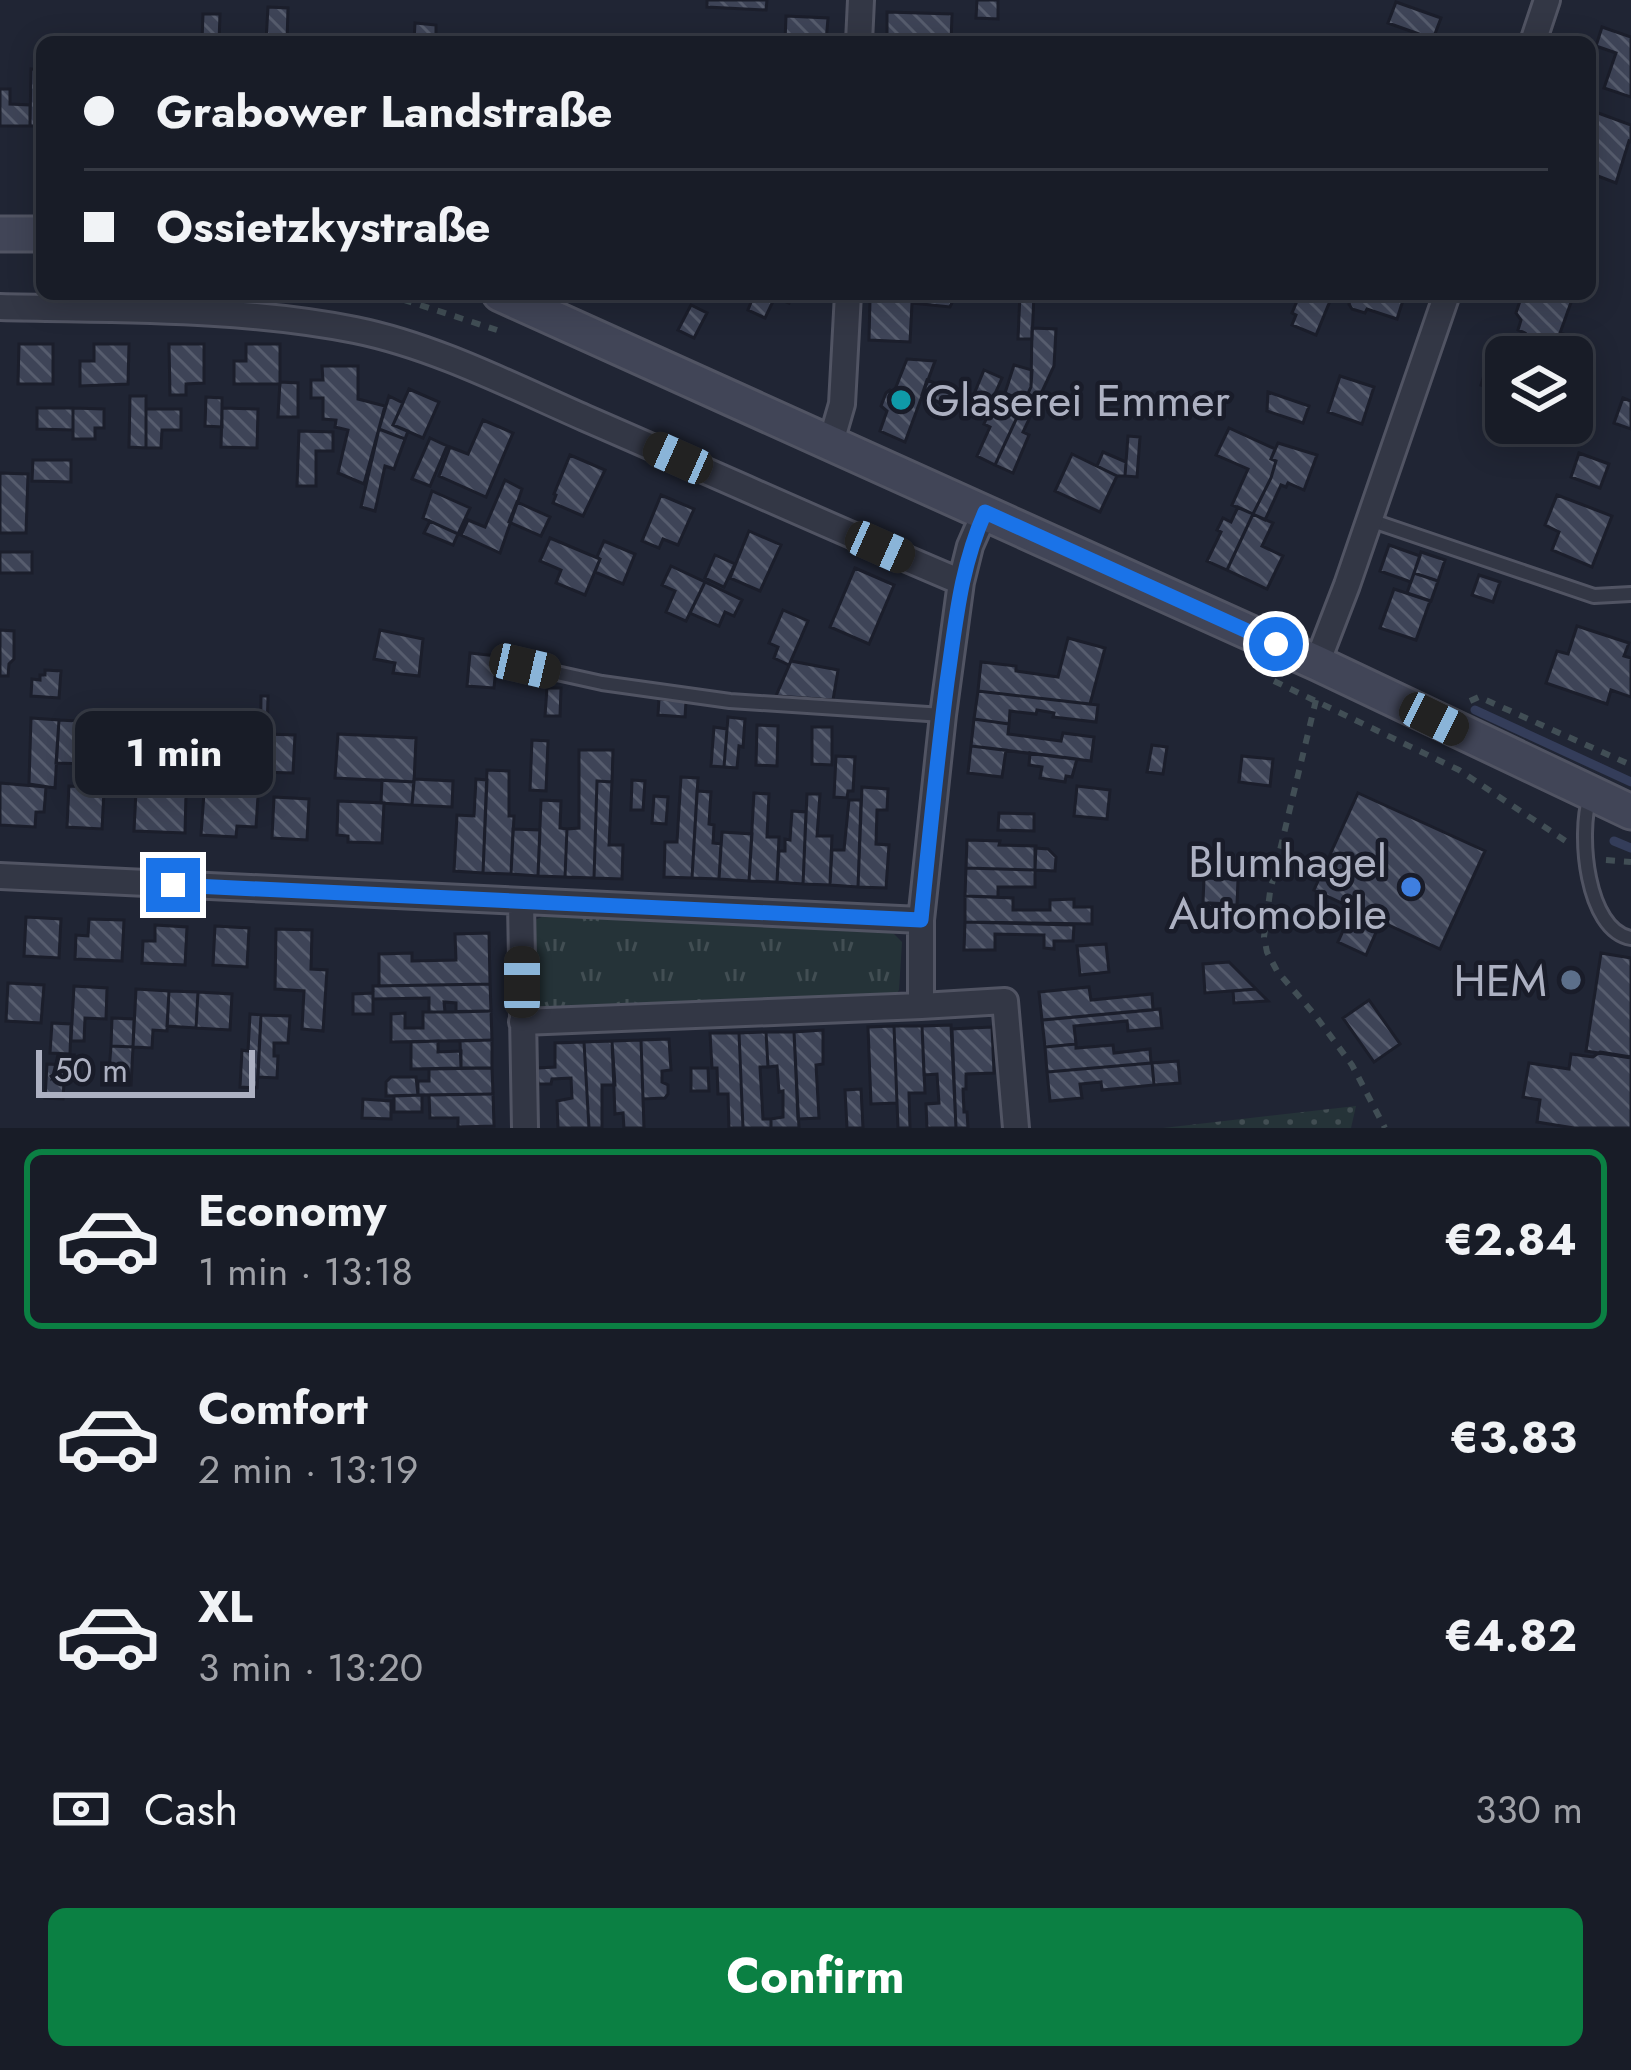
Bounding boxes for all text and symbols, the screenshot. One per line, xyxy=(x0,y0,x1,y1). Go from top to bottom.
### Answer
text: Grabower Landstraße xyxy=(156,79,613,144)
text: Ossietzkystraße xyxy=(156,194,491,259)
map controls xyxy=(1485,336,1593,444)
button: layers xyxy=(1485,336,1593,444)
place label: Glaserei Emmer xyxy=(925,368,1230,433)
marker: Glaserei Emmer xyxy=(888,387,914,413)
car xyxy=(638,427,718,489)
car xyxy=(840,516,920,578)
route start xyxy=(1249,617,1303,671)
car xyxy=(486,640,564,692)
car xyxy=(1394,687,1474,751)
callout: 1 min xyxy=(74,711,272,795)
text: 1 min xyxy=(126,724,222,781)
place label: Blumhagel Automobile xyxy=(1169,829,1387,946)
route end xyxy=(146,858,200,912)
marker: Blumhagel Automobile xyxy=(1398,874,1424,900)
car xyxy=(504,946,540,1018)
place label: HEM xyxy=(1454,948,1547,1013)
marker: HEM xyxy=(1558,967,1584,993)
scale bar xyxy=(36,1044,255,1097)
text: 50 m xyxy=(54,1047,128,1094)
text: Economy xyxy=(198,1178,386,1243)
icon: car xyxy=(54,1185,162,1293)
text: €2.84 xyxy=(1444,1207,1577,1272)
text: 1 min · 13:18 xyxy=(198,1243,413,1300)
text: Comfort xyxy=(198,1376,368,1441)
icon: car xyxy=(54,1383,162,1491)
text: €3.83 xyxy=(1450,1405,1577,1470)
text: 2 min · 13:19 xyxy=(198,1441,419,1498)
text: XL xyxy=(198,1574,253,1639)
icon: car xyxy=(54,1581,162,1689)
text: €4.82 xyxy=(1444,1603,1577,1668)
text: 3 min · 13:20 xyxy=(198,1639,423,1696)
icon: cash xyxy=(48,1776,114,1842)
text: Cash xyxy=(144,1777,238,1842)
text: 330 m xyxy=(1475,1781,1583,1838)
button: Confirm xyxy=(48,1908,1583,2046)

